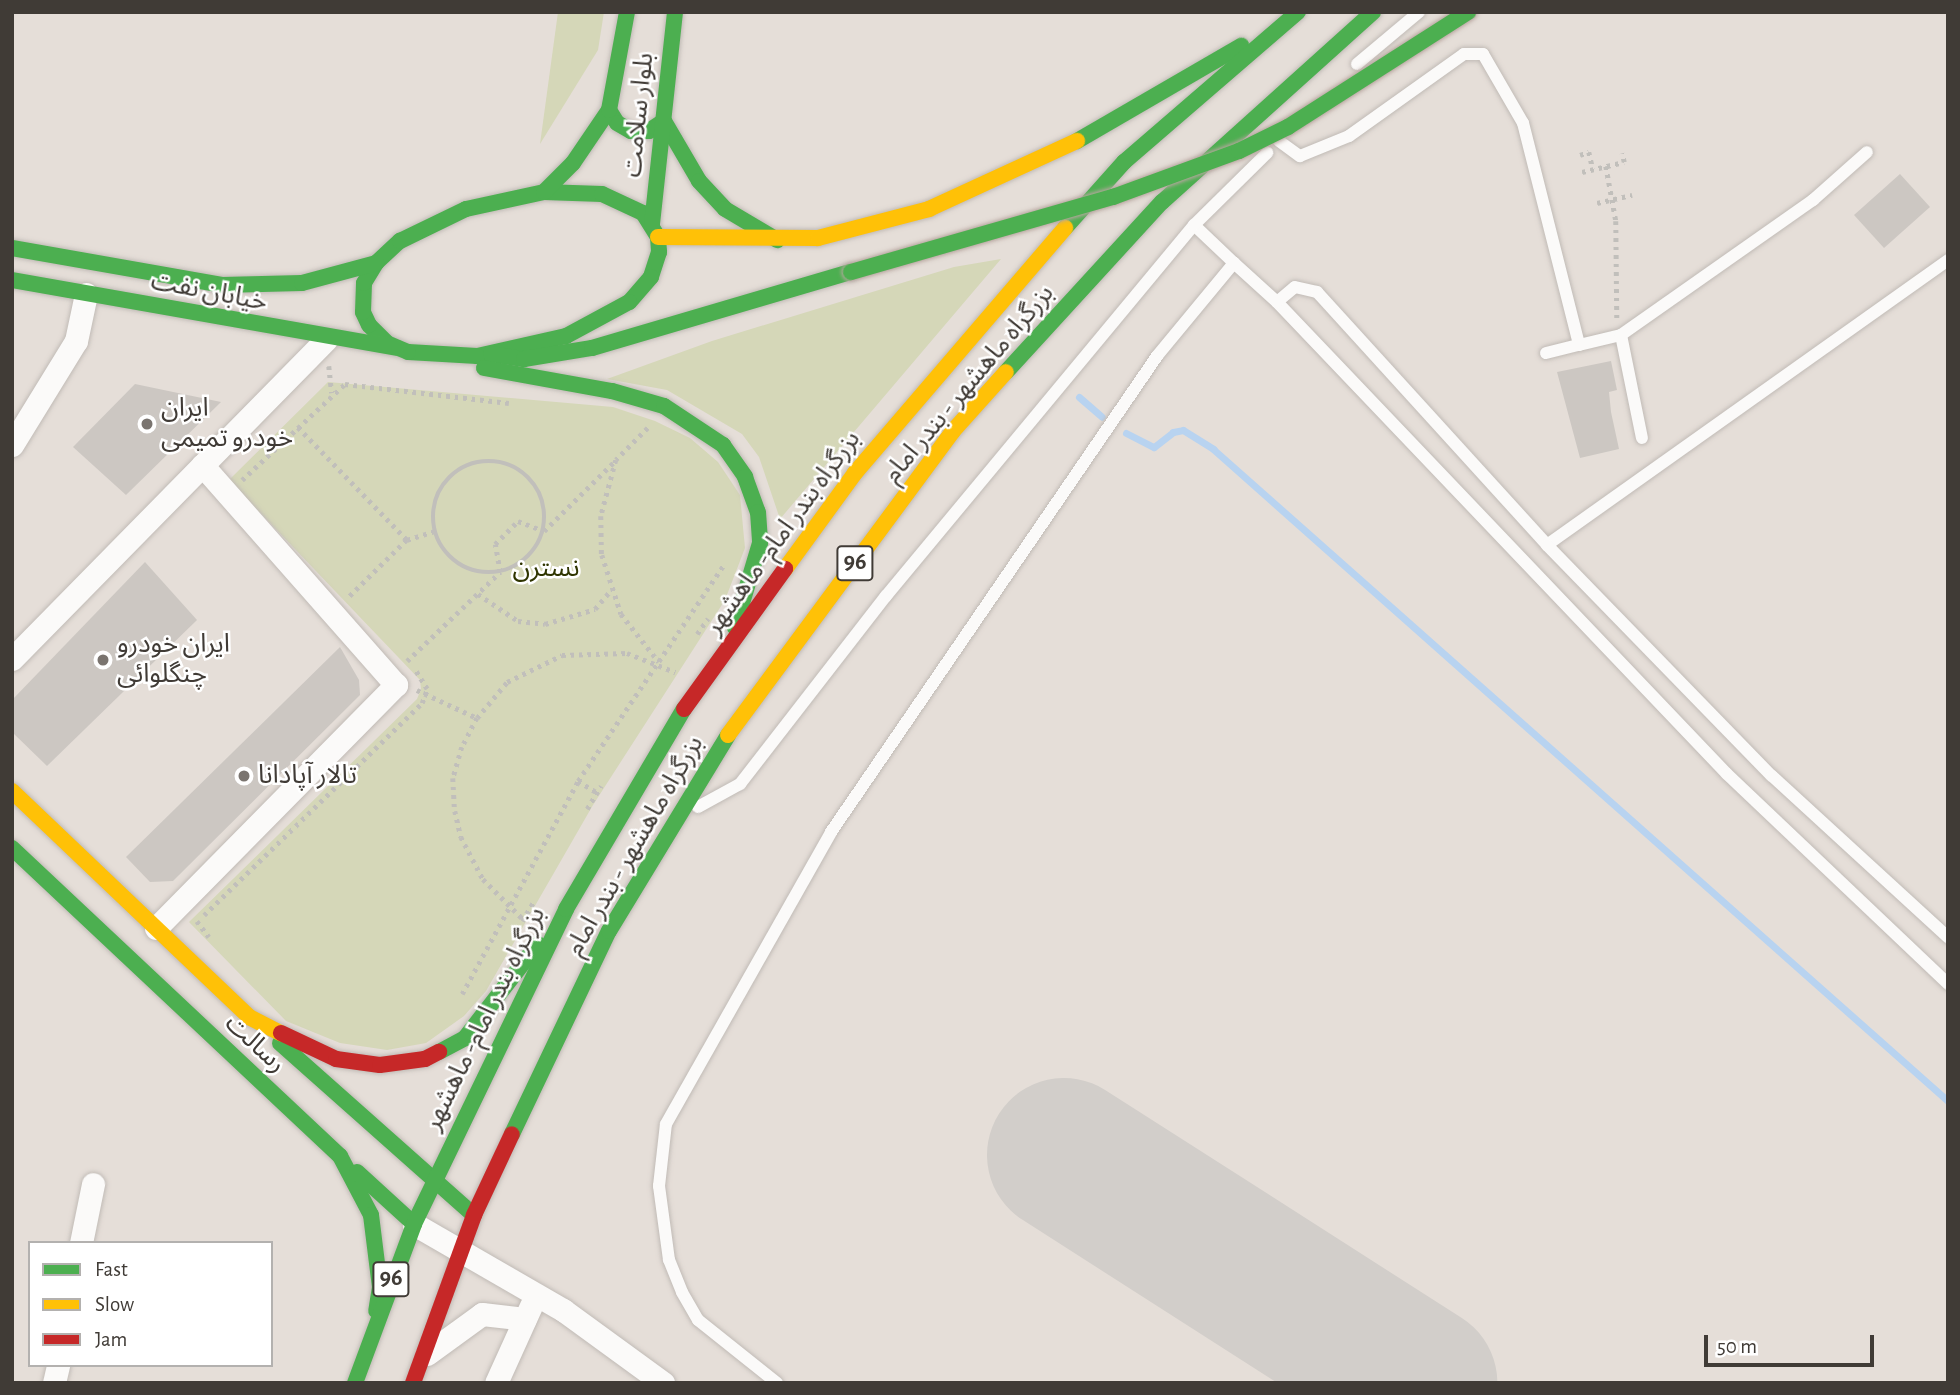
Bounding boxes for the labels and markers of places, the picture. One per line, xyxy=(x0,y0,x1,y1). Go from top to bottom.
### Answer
place label: ایران خودرو تمیمی xyxy=(161,393,293,454)
marker: ایران خودرو تمیمی xyxy=(139,416,155,432)
place label: ایران خودرو چنگلوائی xyxy=(117,629,230,690)
marker: ایران خودرو چنگلوائی xyxy=(95,652,111,668)
place label: تالار آپادانا xyxy=(258,760,357,792)
marker: تالار آپادانا xyxy=(236,768,252,784)

